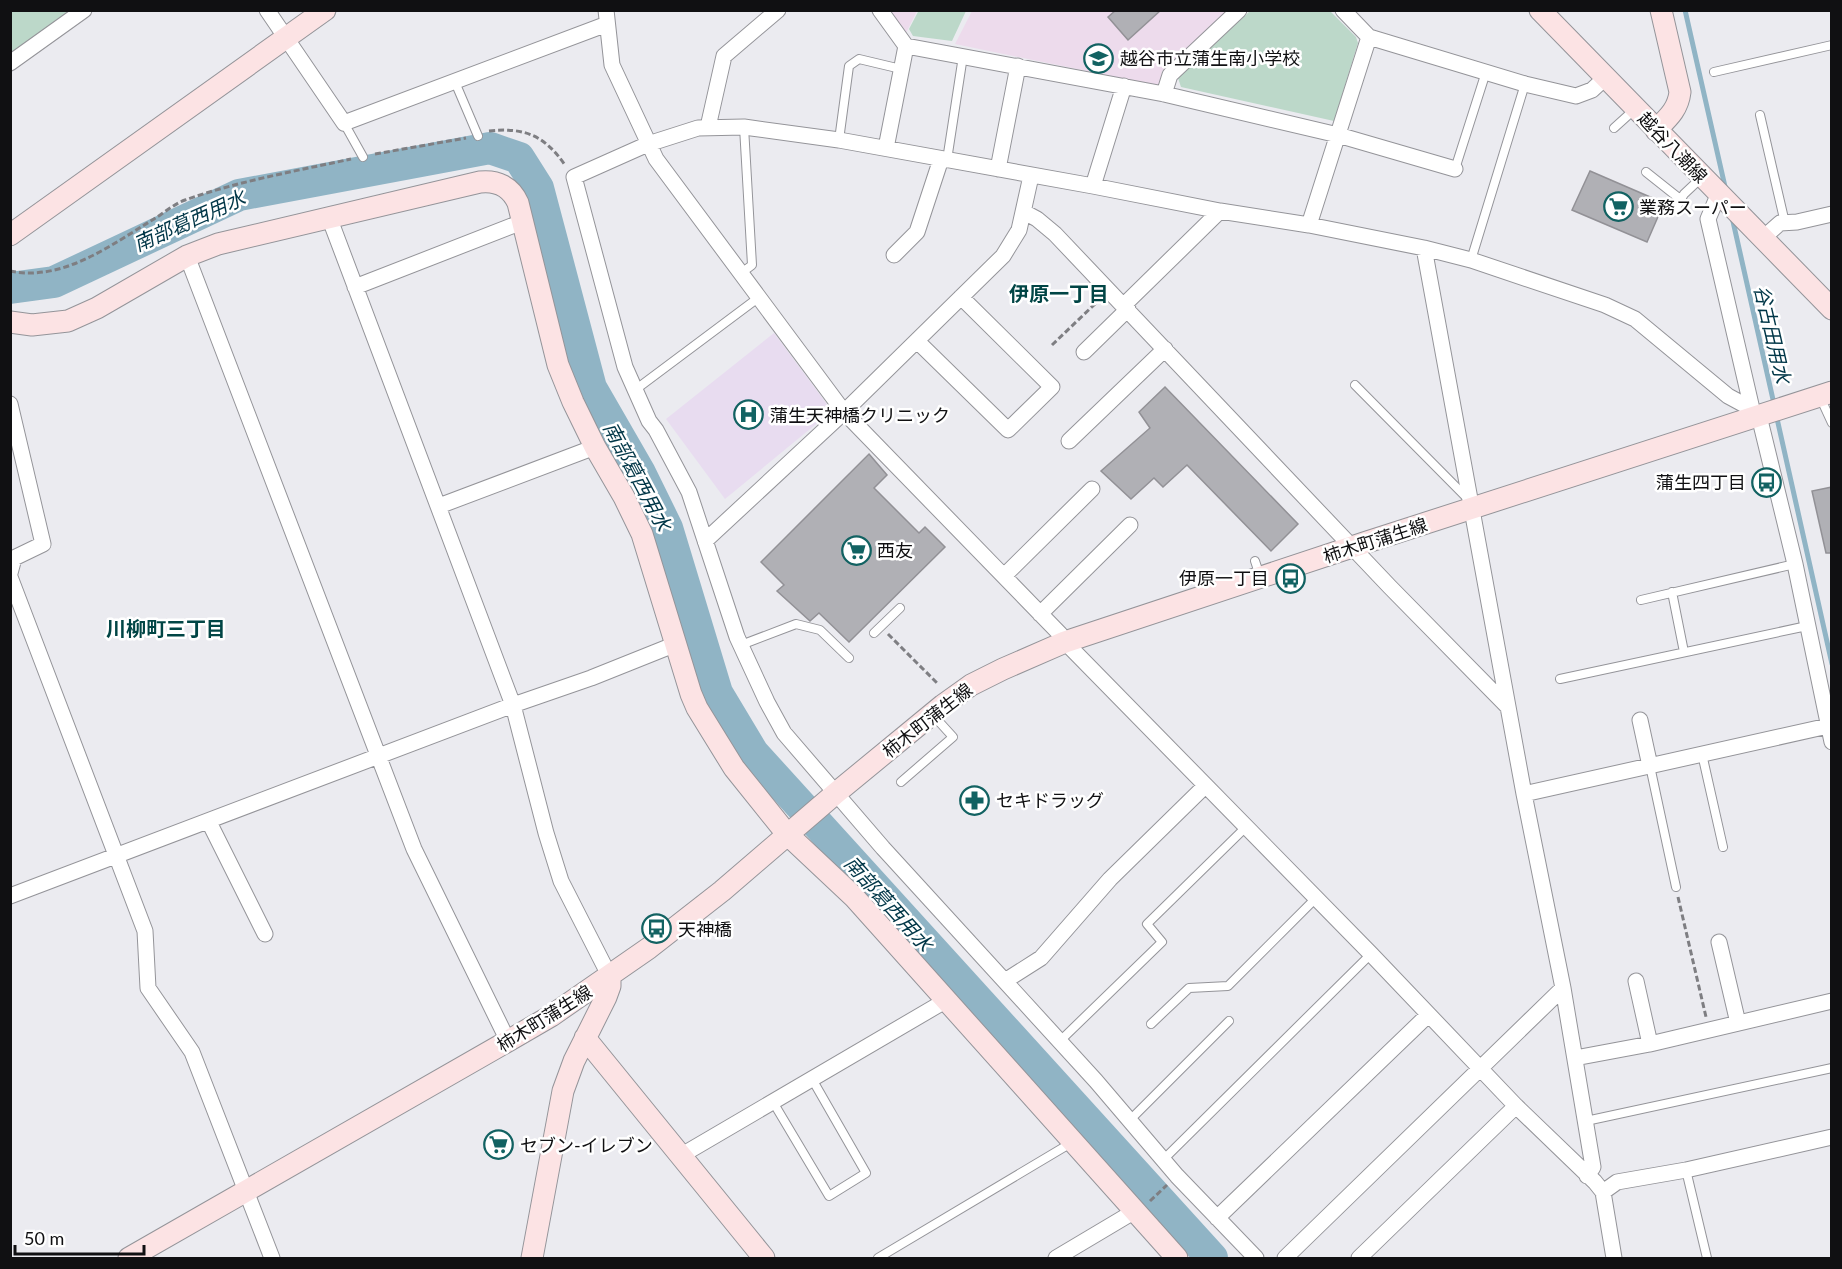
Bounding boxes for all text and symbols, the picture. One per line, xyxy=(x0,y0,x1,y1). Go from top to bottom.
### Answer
school or university icon: 越谷市立蒲生南小学校 xyxy=(1083,42,1115,74)
place label: 越谷市立蒲生南小学校 xyxy=(1120,47,1300,69)
street label: 越谷八潮線 xyxy=(1634,107,1712,187)
water label: 南部葛西用水 xyxy=(129,184,251,255)
supermarket icon: 業務スーパー xyxy=(1602,191,1634,223)
place label: 業務スーパー xyxy=(1639,196,1747,218)
district label: 伊原一丁目 xyxy=(1009,281,1109,305)
water label: 谷古田用水 xyxy=(1750,283,1796,387)
hospital icon: 蒲生天神橋クリニック xyxy=(733,399,765,431)
place label: 蒲生天神橋クリニック xyxy=(770,404,950,426)
water label: 南部葛西用水 xyxy=(599,417,678,536)
bus stop icon: 蒲生四丁目 xyxy=(1751,466,1783,498)
place label: 蒲生四丁目 xyxy=(1656,471,1746,493)
street label: 柿木町蒲生線 xyxy=(1320,513,1430,567)
supermarket icon: 西友 xyxy=(840,534,872,566)
place label: 西友 xyxy=(877,539,913,561)
bus stop icon: 伊原一丁目 xyxy=(1274,562,1306,594)
place label: 伊原一丁目 xyxy=(1179,567,1269,589)
district label: 川柳町三丁目 xyxy=(106,616,226,640)
street label: 柿木町蒲生線 xyxy=(878,678,976,762)
pharmacy icon: セキドラッグ xyxy=(959,784,991,816)
place label: セキドラッグ xyxy=(996,789,1104,811)
water label: 南部葛西用水 xyxy=(840,850,939,957)
bus stop icon: 天神橋 xyxy=(641,913,673,945)
place label: 天神橋 xyxy=(678,918,732,940)
street label: 柿木町蒲生線 xyxy=(492,980,596,1056)
supermarket icon: セブン-イレブン xyxy=(483,1129,515,1161)
place label: セブン-イレブン xyxy=(520,1134,653,1156)
scale bar xyxy=(15,1218,144,1256)
text: 50 m xyxy=(24,1227,64,1249)

